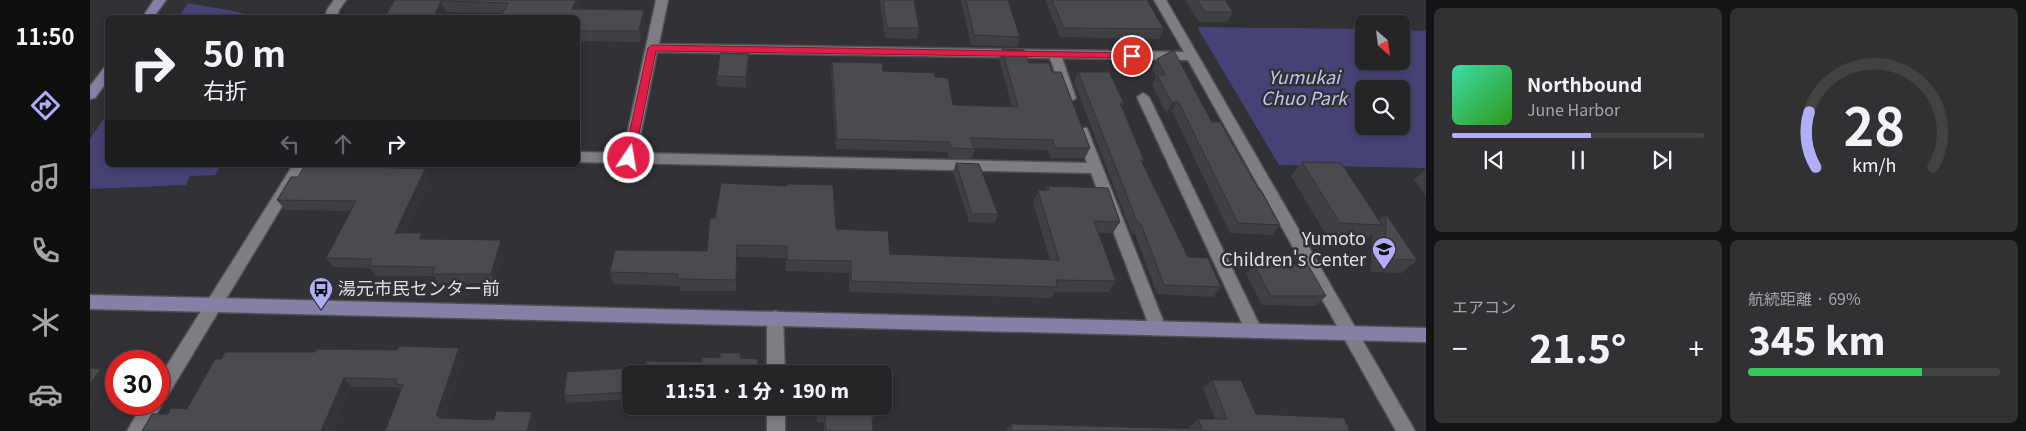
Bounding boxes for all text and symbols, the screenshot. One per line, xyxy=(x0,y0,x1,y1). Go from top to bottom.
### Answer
north arrow xyxy=(1355,15,1410,70)
map controls xyxy=(1355,15,1410,135)
text: 11:50 xyxy=(15,19,75,51)
text: 50 m xyxy=(203,26,286,77)
icon: right xyxy=(120,35,185,100)
pin xyxy=(1111,35,1153,77)
icon: arrive xyxy=(1118,42,1146,70)
park label: Yumukai Chuo Park xyxy=(1261,63,1349,110)
text: Northbound xyxy=(1527,70,1642,97)
text: 右折 xyxy=(203,73,247,105)
button: search xyxy=(1355,80,1410,135)
text: 28 xyxy=(1843,86,1905,161)
icon: directions xyxy=(28,88,63,123)
text: June Harbor xyxy=(1527,97,1620,121)
icon: left xyxy=(276,130,304,158)
icon: ahead xyxy=(329,130,357,158)
icon: right xyxy=(382,130,410,158)
position arrow xyxy=(602,131,654,183)
icon: previous xyxy=(1480,146,1508,174)
icon: pause xyxy=(1564,146,1592,174)
icon: next xyxy=(1648,146,1676,174)
text: km/h xyxy=(1852,151,1896,177)
icon: music xyxy=(28,160,63,195)
place label: Yumoto Children's Center xyxy=(1221,224,1367,271)
icon: phone xyxy=(28,233,63,268)
school or university icon: Yumoto Children's Center xyxy=(1371,236,1397,270)
place label: 湯元市民センター前 xyxy=(338,274,500,300)
bus stop icon: 湯元市民センター前 xyxy=(308,276,334,310)
text: 航続距離 · 69% xyxy=(1748,286,1861,310)
text: エアコン xyxy=(1452,294,1516,318)
icon: climate xyxy=(28,305,63,340)
text: 345 km xyxy=(1748,311,1886,366)
text: 21.5° xyxy=(1530,319,1626,374)
text: − xyxy=(1452,327,1468,367)
text: + xyxy=(1688,327,1704,367)
speed limit sign: 30 xyxy=(105,350,170,415)
text: 11:51 · 1 分 · 190 m xyxy=(665,376,849,403)
icon: car xyxy=(28,377,63,412)

